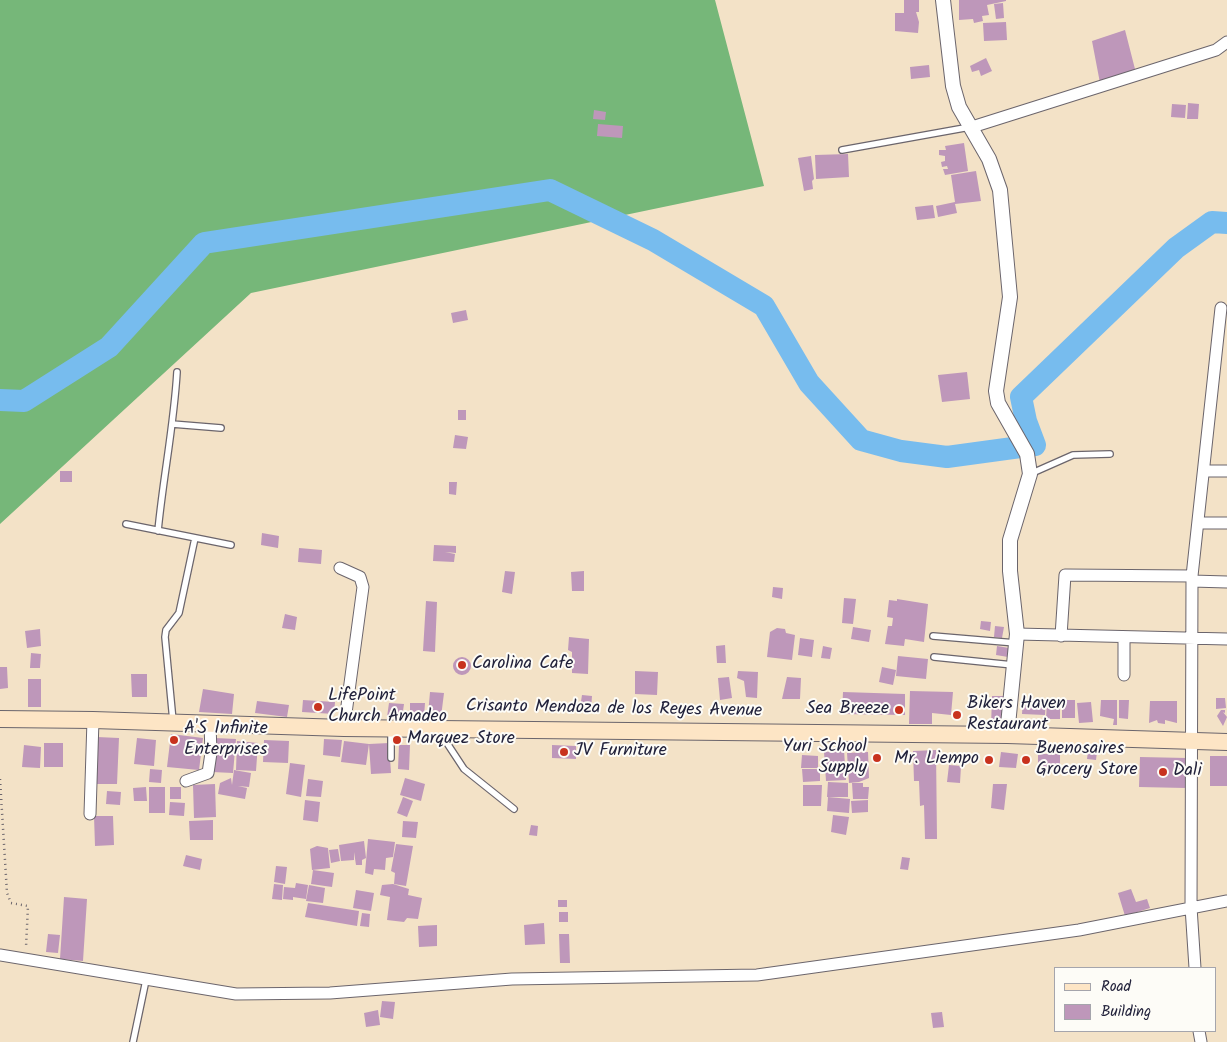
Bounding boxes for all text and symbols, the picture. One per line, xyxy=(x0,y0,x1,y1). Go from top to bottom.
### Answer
place label: Carolina Cafe xyxy=(472,654,573,676)
marker: Carolina Cafe xyxy=(456,659,468,671)
place label: LifePoint Church Amadeo xyxy=(328,686,447,729)
place label: Bikers Haven Restaurant xyxy=(967,694,1066,736)
street label: Crisanto Mendoza de los Reyes Avenue xyxy=(466,697,762,723)
place label: Sea Breeze xyxy=(806,699,889,721)
marker: LifePoint Church Amadeo xyxy=(312,701,324,713)
marker: Sea Breeze xyxy=(893,704,905,716)
marker: Bikers Haven Restaurant xyxy=(951,709,963,721)
place label: A'S Infinite Enterprises xyxy=(184,719,268,762)
place label: Marquez Store xyxy=(407,729,515,751)
marker: A'S Infinite Enterprises xyxy=(168,734,180,746)
marker: Marquez Store xyxy=(391,734,403,746)
place label: Yuri School Supply xyxy=(783,737,867,780)
place label: Buenosaires Grocery Store xyxy=(1036,739,1138,782)
place label: JV Furniture xyxy=(574,741,667,763)
marker: JV Furniture xyxy=(558,746,570,758)
place label: Mr. Liempo xyxy=(894,749,979,771)
marker: Yuri School Supply xyxy=(871,752,883,764)
marker: Mr. Liempo xyxy=(983,754,995,766)
marker: Buenosaires Grocery Store xyxy=(1020,754,1032,766)
place label: Dali xyxy=(1173,761,1202,783)
marker: Dali xyxy=(1157,766,1169,778)
legend xyxy=(1054,967,1217,1032)
text: Road xyxy=(1101,975,1131,999)
text: Building xyxy=(1101,1000,1151,1024)

